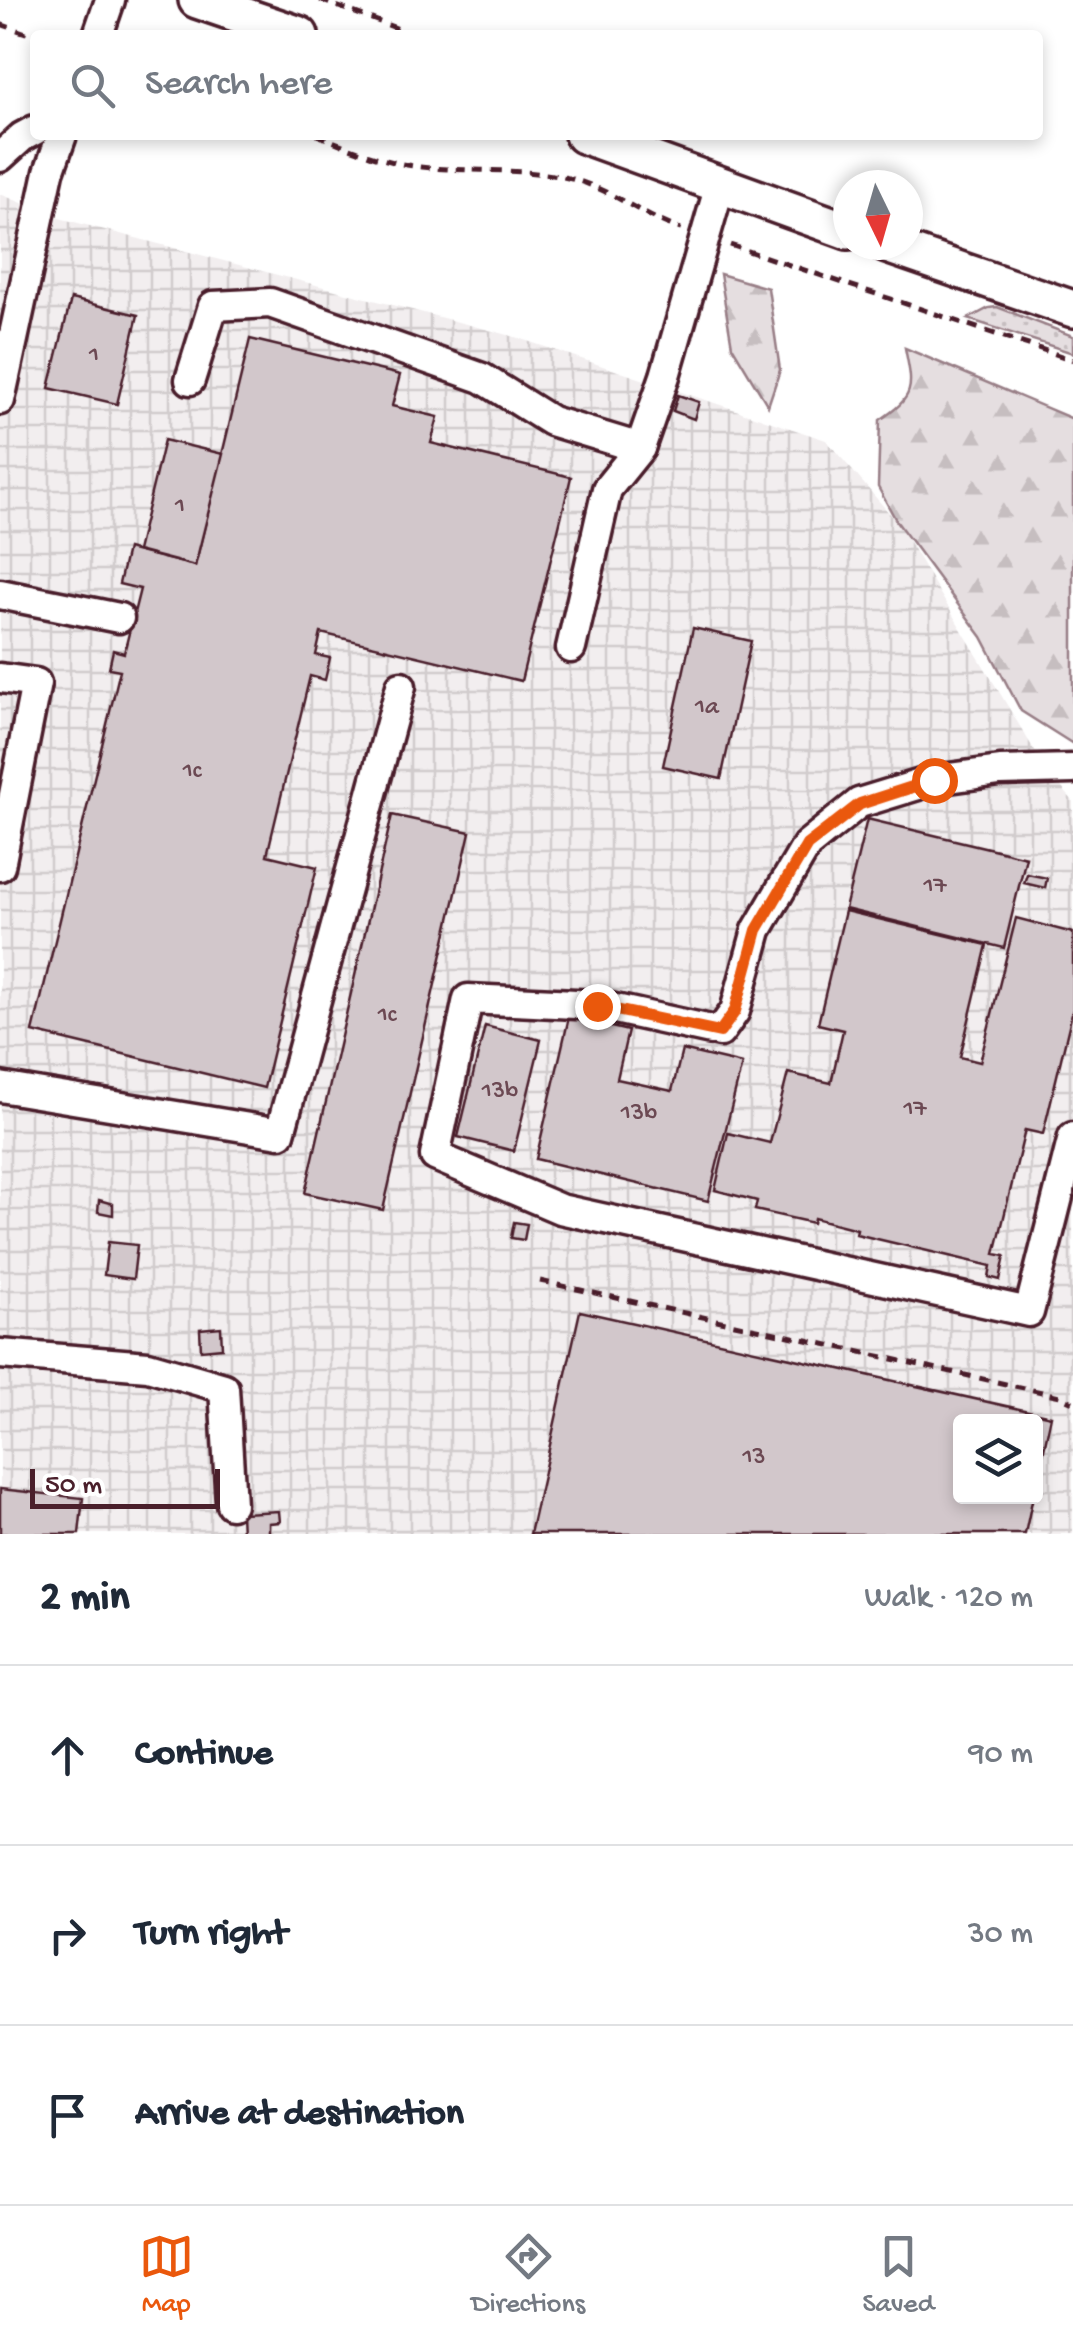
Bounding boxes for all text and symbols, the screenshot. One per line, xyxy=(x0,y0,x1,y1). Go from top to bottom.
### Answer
search box xyxy=(30,30,1043,140)
icon: search xyxy=(65,58,120,113)
text: Search here xyxy=(145,63,332,107)
north arrow xyxy=(833,170,923,260)
house number: 1 xyxy=(88,342,99,371)
house number: 1 xyxy=(174,493,185,522)
house number: 1a xyxy=(694,694,720,723)
house number: 1c xyxy=(182,758,203,787)
route start xyxy=(912,758,958,804)
house number: 17 xyxy=(922,873,948,902)
route end xyxy=(575,984,621,1030)
house number: 1c xyxy=(377,1002,398,1031)
house number: 13b xyxy=(481,1078,518,1107)
house number: 17 xyxy=(902,1096,928,1125)
house number: 13b xyxy=(620,1100,657,1129)
map controls xyxy=(953,1414,1043,1504)
button: layers xyxy=(953,1414,1043,1504)
house number: 13 xyxy=(741,1444,766,1473)
scale bar xyxy=(30,1464,220,1508)
text: 50 m xyxy=(45,1470,102,1503)
text: 2 min xyxy=(40,1575,129,1624)
text: Walk · 120 m xyxy=(864,1580,1033,1618)
icon: ahead xyxy=(40,1728,95,1783)
text: Continue xyxy=(135,1733,273,1777)
text: 90 m xyxy=(969,1736,1033,1774)
icon: right xyxy=(40,1908,95,1963)
text: Turn right xyxy=(135,1913,287,1957)
text: 30 m xyxy=(968,1916,1033,1954)
icon: arrive xyxy=(40,2088,95,2143)
text: Arrive at destination xyxy=(135,2093,464,2137)
tab: Map xyxy=(139,2229,194,2322)
tab: Directions xyxy=(471,2229,585,2322)
tab: Saved xyxy=(862,2229,934,2322)

